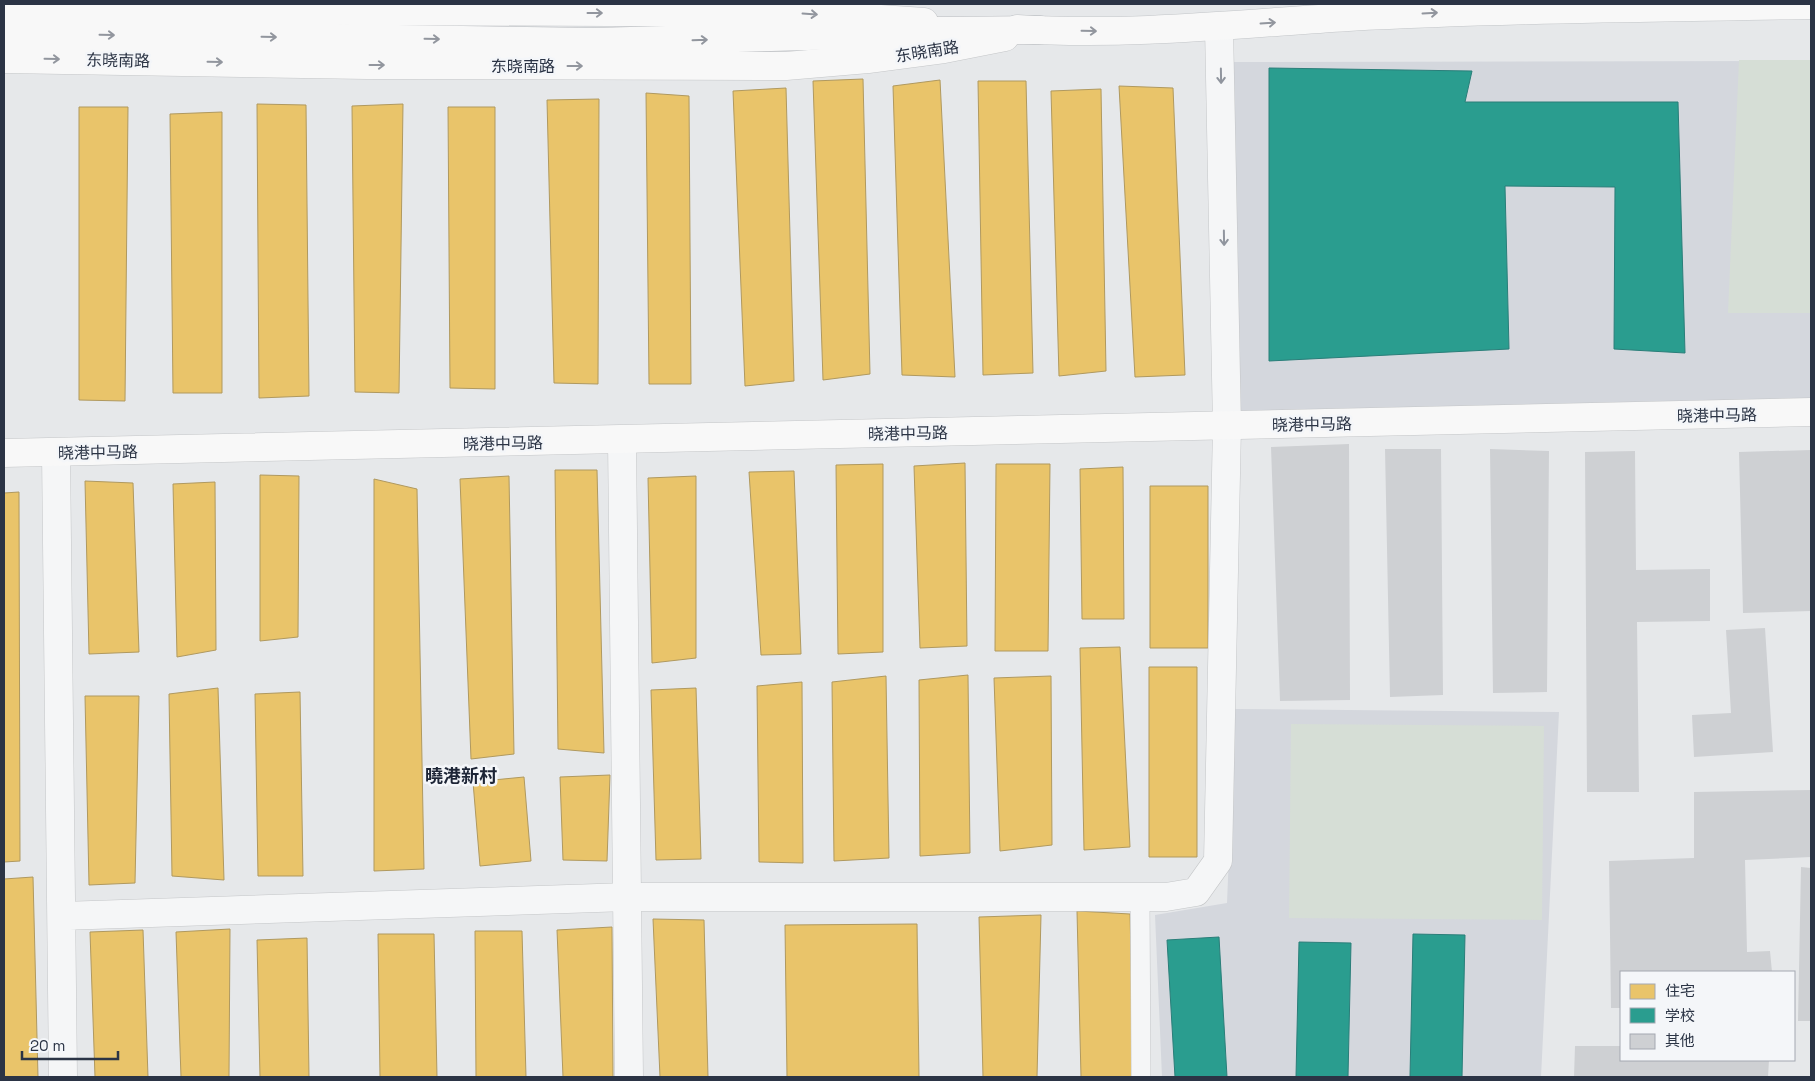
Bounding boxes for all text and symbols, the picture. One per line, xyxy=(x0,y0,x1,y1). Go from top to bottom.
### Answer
one-way arrow xyxy=(586,8,603,18)
one-way arrow xyxy=(1422,9,1438,18)
one-way arrow xyxy=(802,10,818,19)
one-way arrow xyxy=(1260,19,1276,28)
one-way arrow xyxy=(1080,26,1097,36)
one-way arrow xyxy=(99,30,115,39)
one-way arrow xyxy=(261,32,277,42)
one-way arrow xyxy=(424,34,440,44)
one-way arrow xyxy=(692,35,708,44)
street label: 东晓南路 xyxy=(894,36,960,67)
street label: 东晓南路 xyxy=(86,49,150,72)
one-way arrow xyxy=(44,54,60,64)
street label: 东晓南路 xyxy=(491,56,555,77)
one-way arrow xyxy=(206,57,223,67)
one-way arrow xyxy=(369,60,385,70)
one-way arrow xyxy=(566,61,583,71)
one-way arrow xyxy=(1217,67,1226,83)
one-way arrow xyxy=(1219,230,1229,246)
street label: 晓港中马路 xyxy=(1677,404,1757,427)
street label: 晓港中马路 xyxy=(1272,413,1352,436)
street label: 晓港中马路 xyxy=(868,422,948,445)
street label: 晓港中马路 xyxy=(463,432,543,455)
street label: 晓港中马路 xyxy=(58,441,138,464)
district label: 曉港新村 xyxy=(425,764,497,787)
legend xyxy=(1620,971,1795,1061)
text: 住宅 xyxy=(1665,981,1695,1000)
text: 学校 xyxy=(1665,1006,1695,1025)
scale bar xyxy=(22,1028,119,1060)
text: 其他 xyxy=(1665,1031,1695,1050)
text: 20 m xyxy=(30,1036,65,1055)

